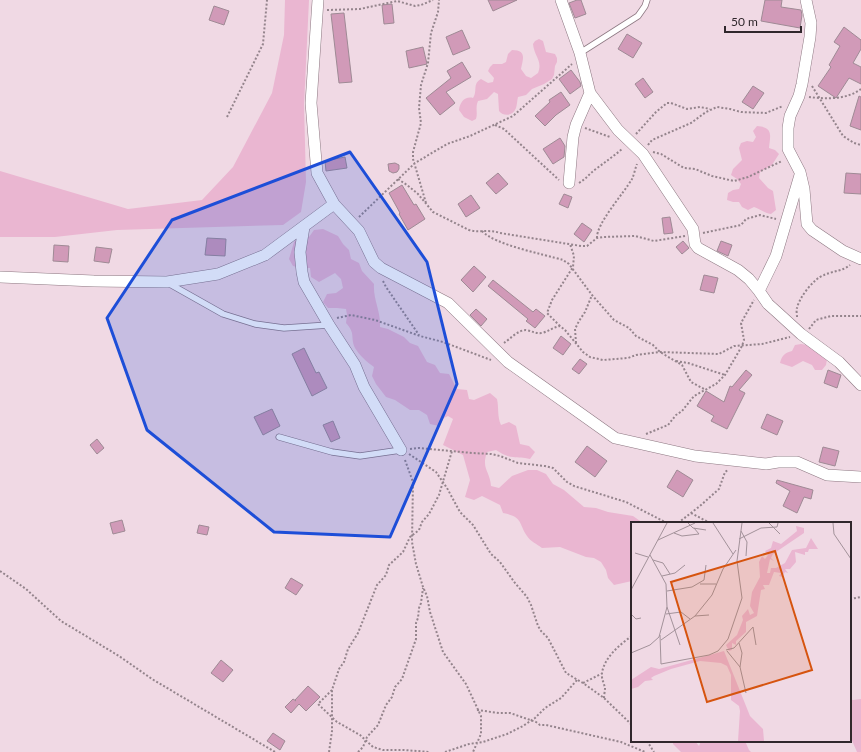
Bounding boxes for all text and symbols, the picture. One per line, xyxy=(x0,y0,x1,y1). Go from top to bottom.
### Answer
scale bar xyxy=(725,8,801,34)
text: 50 m xyxy=(731,14,758,29)
inset map xyxy=(631,522,851,742)

